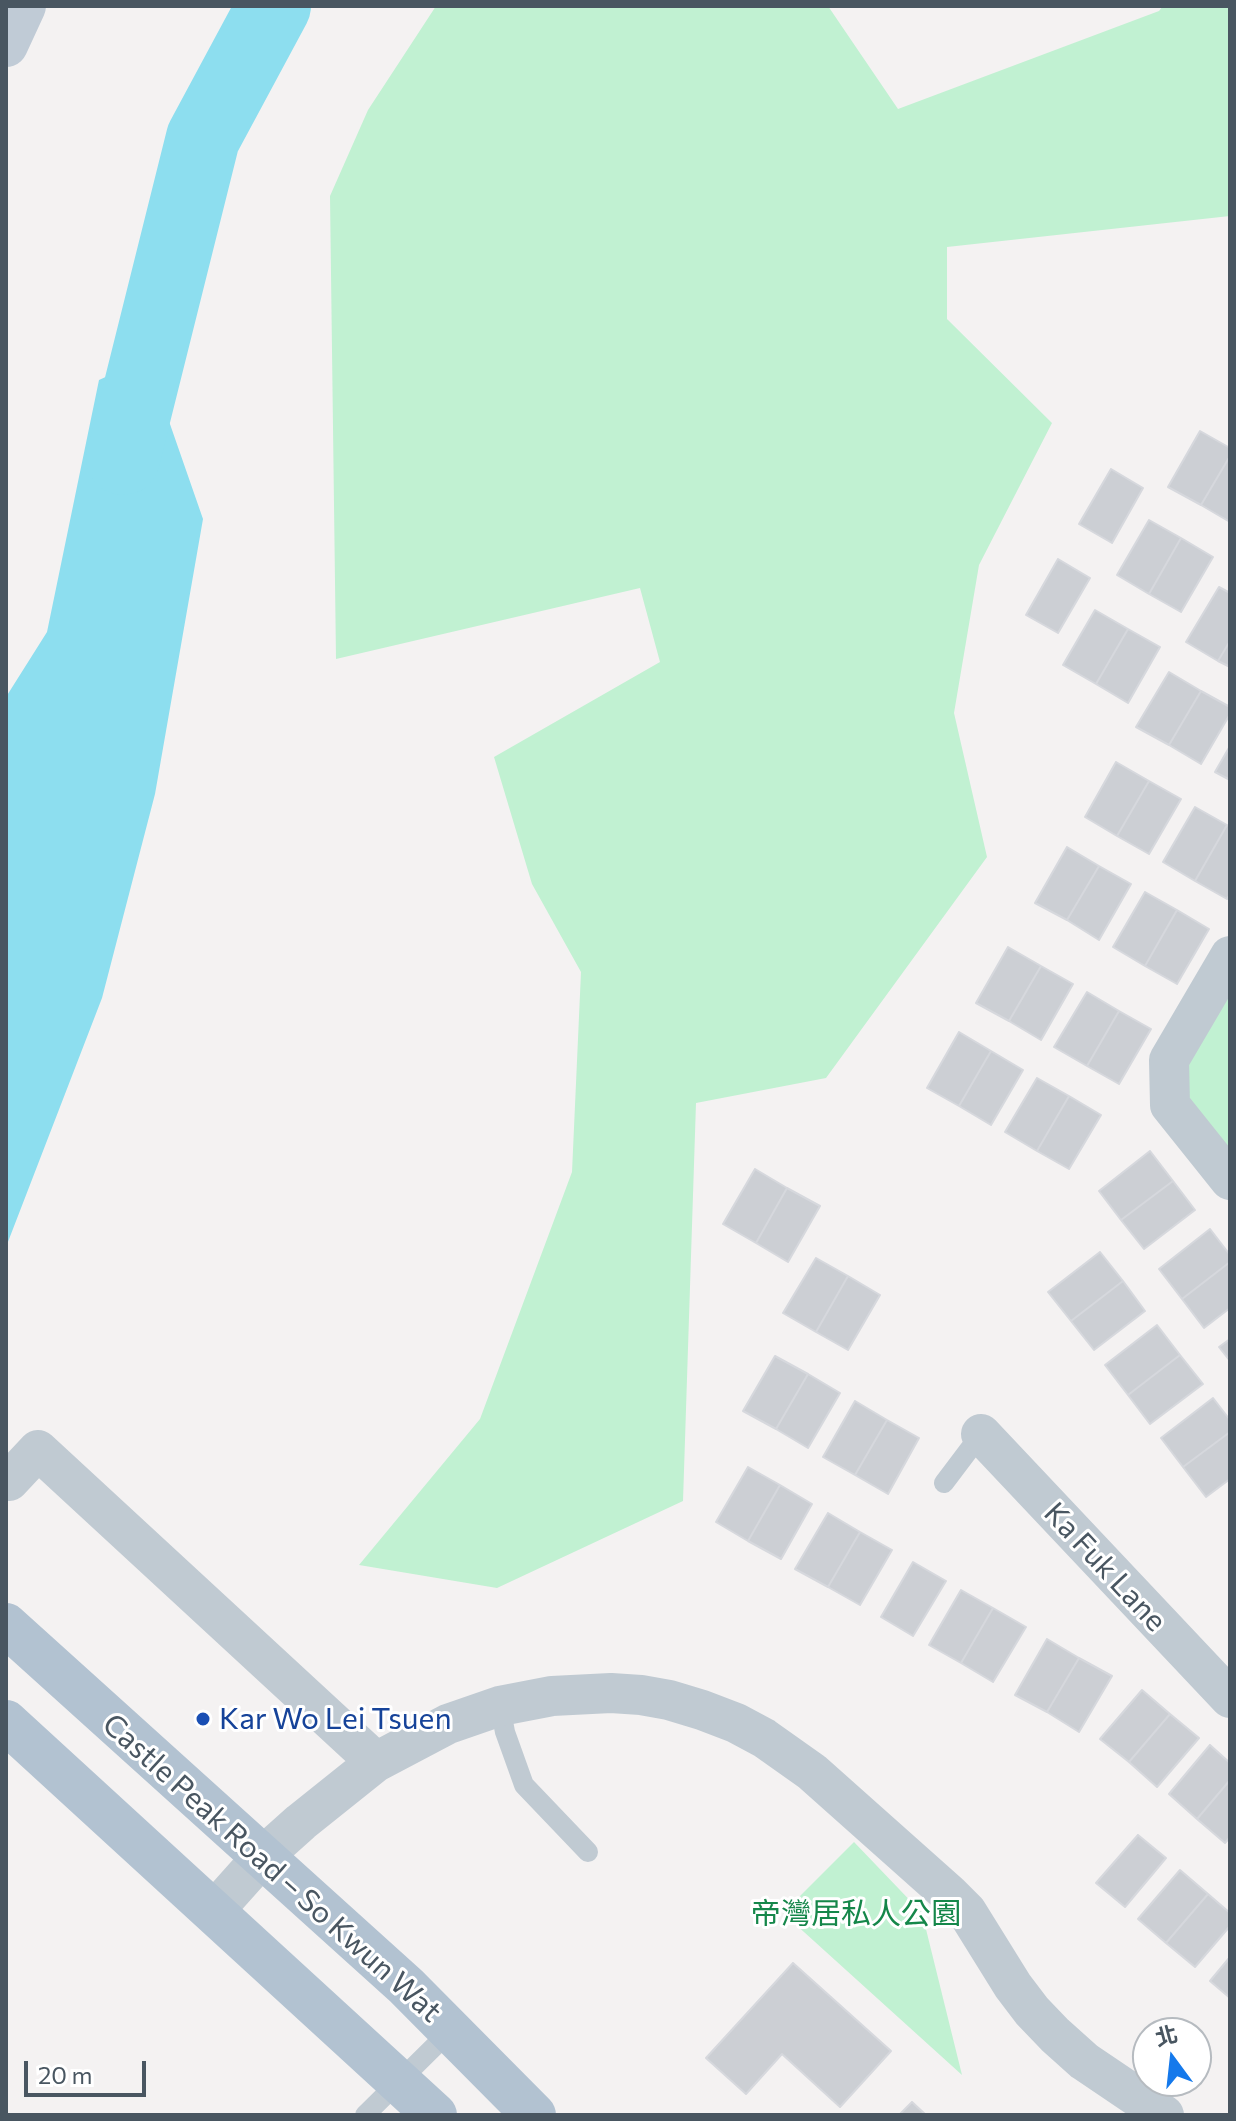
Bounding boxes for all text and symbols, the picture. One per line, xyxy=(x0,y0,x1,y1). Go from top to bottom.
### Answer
street label: Ka Fuk Lane xyxy=(1036,1495,1174,1639)
place label: Kar Wo Lei Tsuen xyxy=(219,1701,452,1737)
street label: Castle Peak Road – So Kwun Wat xyxy=(95,1706,449,2030)
marker: Kar Wo Lei Tsuen xyxy=(194,1710,212,1728)
park label: 帝灣居私人公園 xyxy=(751,1896,961,1932)
north arrow xyxy=(1132,2017,1212,2097)
text: 北 xyxy=(1152,2019,1180,2051)
scale bar xyxy=(28,2045,150,2095)
text: 20 m xyxy=(38,2060,92,2089)

